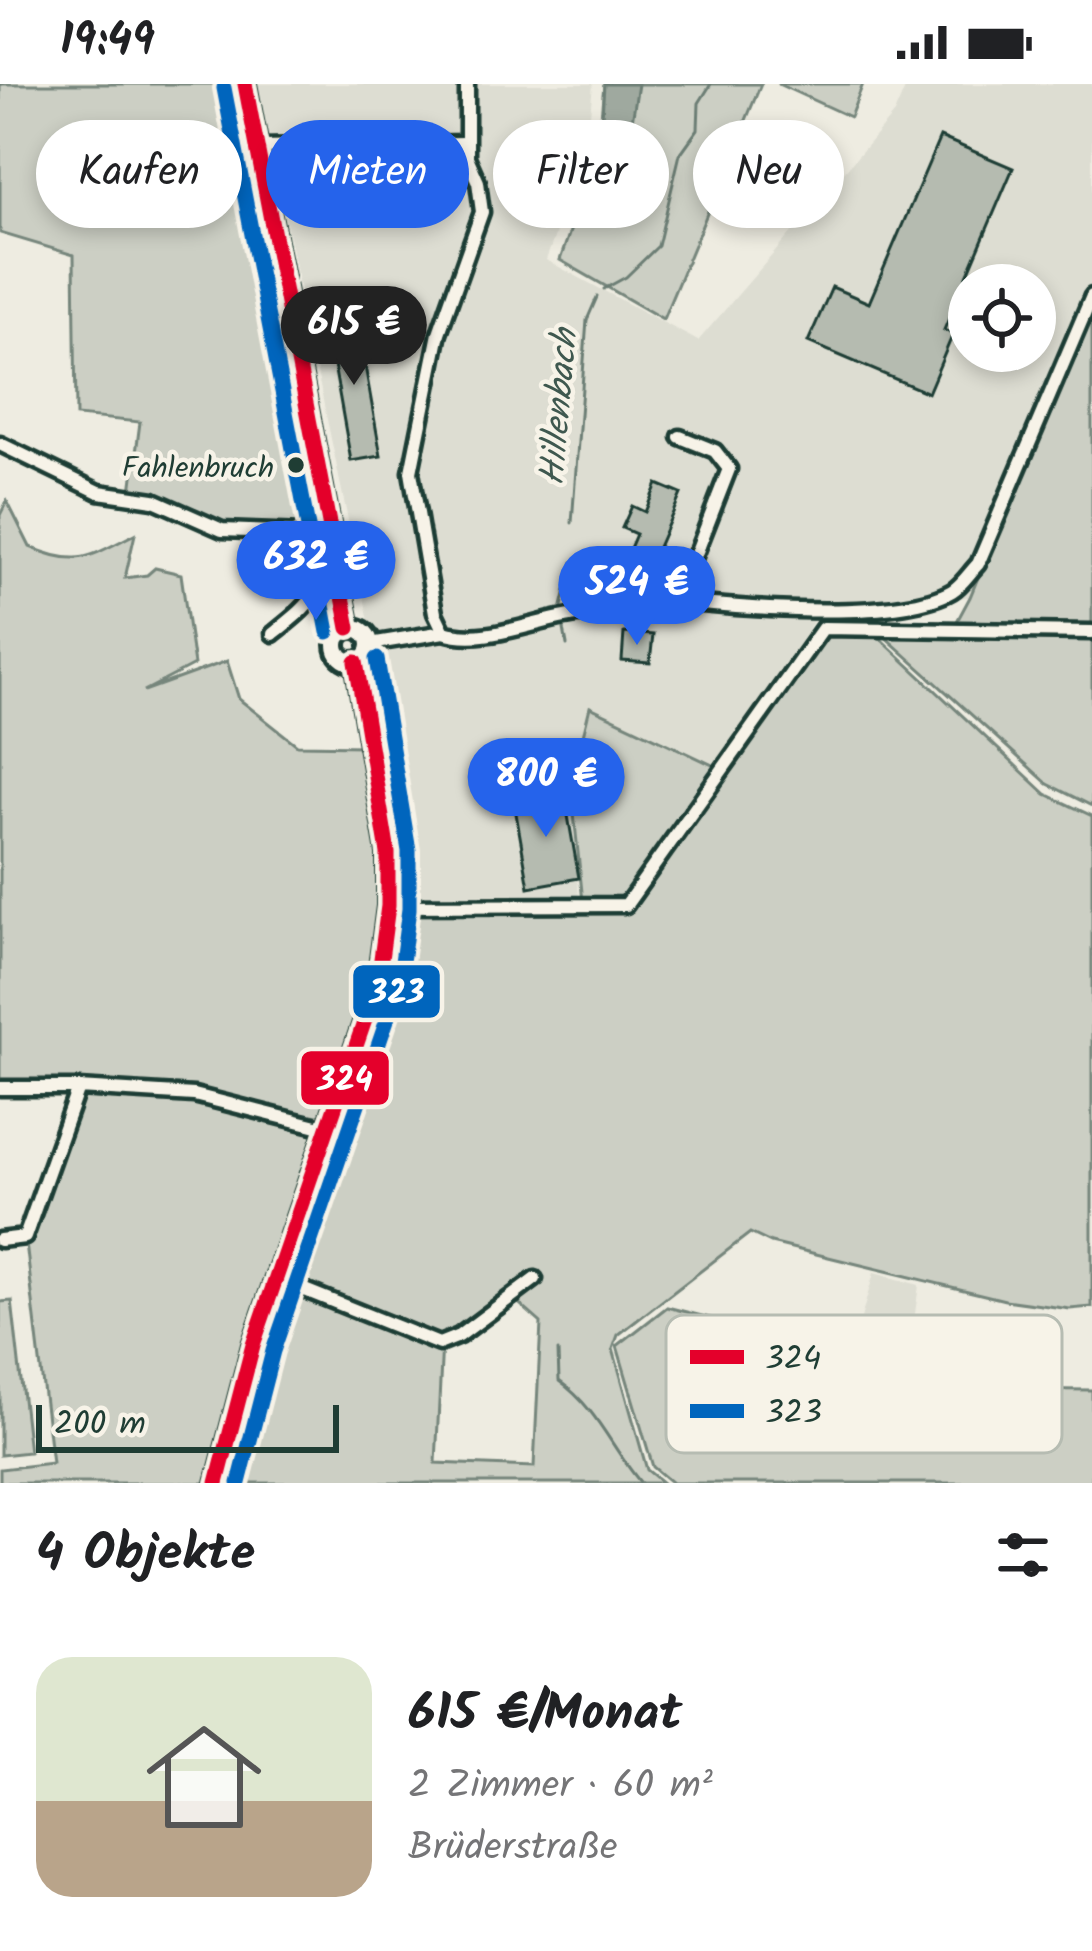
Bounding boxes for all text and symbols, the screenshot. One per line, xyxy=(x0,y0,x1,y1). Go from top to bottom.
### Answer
text: 19:49 xyxy=(60,6,155,78)
chip: Kaufen xyxy=(36,120,242,228)
chip: Mieten xyxy=(266,120,469,228)
chip: Filter xyxy=(493,120,669,228)
chip: Neu xyxy=(693,120,844,228)
map controls xyxy=(948,264,1056,372)
button: locate xyxy=(948,264,1056,372)
pin: 615 € xyxy=(270,286,438,388)
text: 615 € xyxy=(308,294,400,356)
water label: Hillenbach xyxy=(525,324,596,488)
place label: Fahlenbruch xyxy=(122,445,274,493)
marker: Fahlenbruch xyxy=(285,454,307,476)
pin: 632 € xyxy=(232,521,400,623)
text: 632 € xyxy=(264,529,368,591)
pin: 524 € xyxy=(553,546,721,648)
text: 524 € xyxy=(585,554,689,616)
pin: 800 € xyxy=(462,738,630,840)
text: 800 € xyxy=(495,746,597,808)
line badge: 323 xyxy=(351,963,442,1020)
text: 323 xyxy=(368,968,425,1021)
line badge: 324 xyxy=(299,1049,391,1107)
text: 324 xyxy=(316,1055,373,1108)
legend xyxy=(666,1315,1062,1453)
text: 324 xyxy=(765,1334,821,1387)
text: 323 xyxy=(765,1388,822,1441)
scale bar xyxy=(36,1399,339,1452)
text: 200 m xyxy=(54,1399,146,1452)
text: 4 Objekte xyxy=(36,1515,255,1596)
icon: filters xyxy=(990,1522,1056,1588)
text: 615 €/Monat xyxy=(408,1675,682,1756)
icon: home xyxy=(132,1705,276,1849)
text: 2 Zimmer · 60 m² xyxy=(408,1756,713,1818)
text: Brüderstraße xyxy=(408,1818,618,1880)

